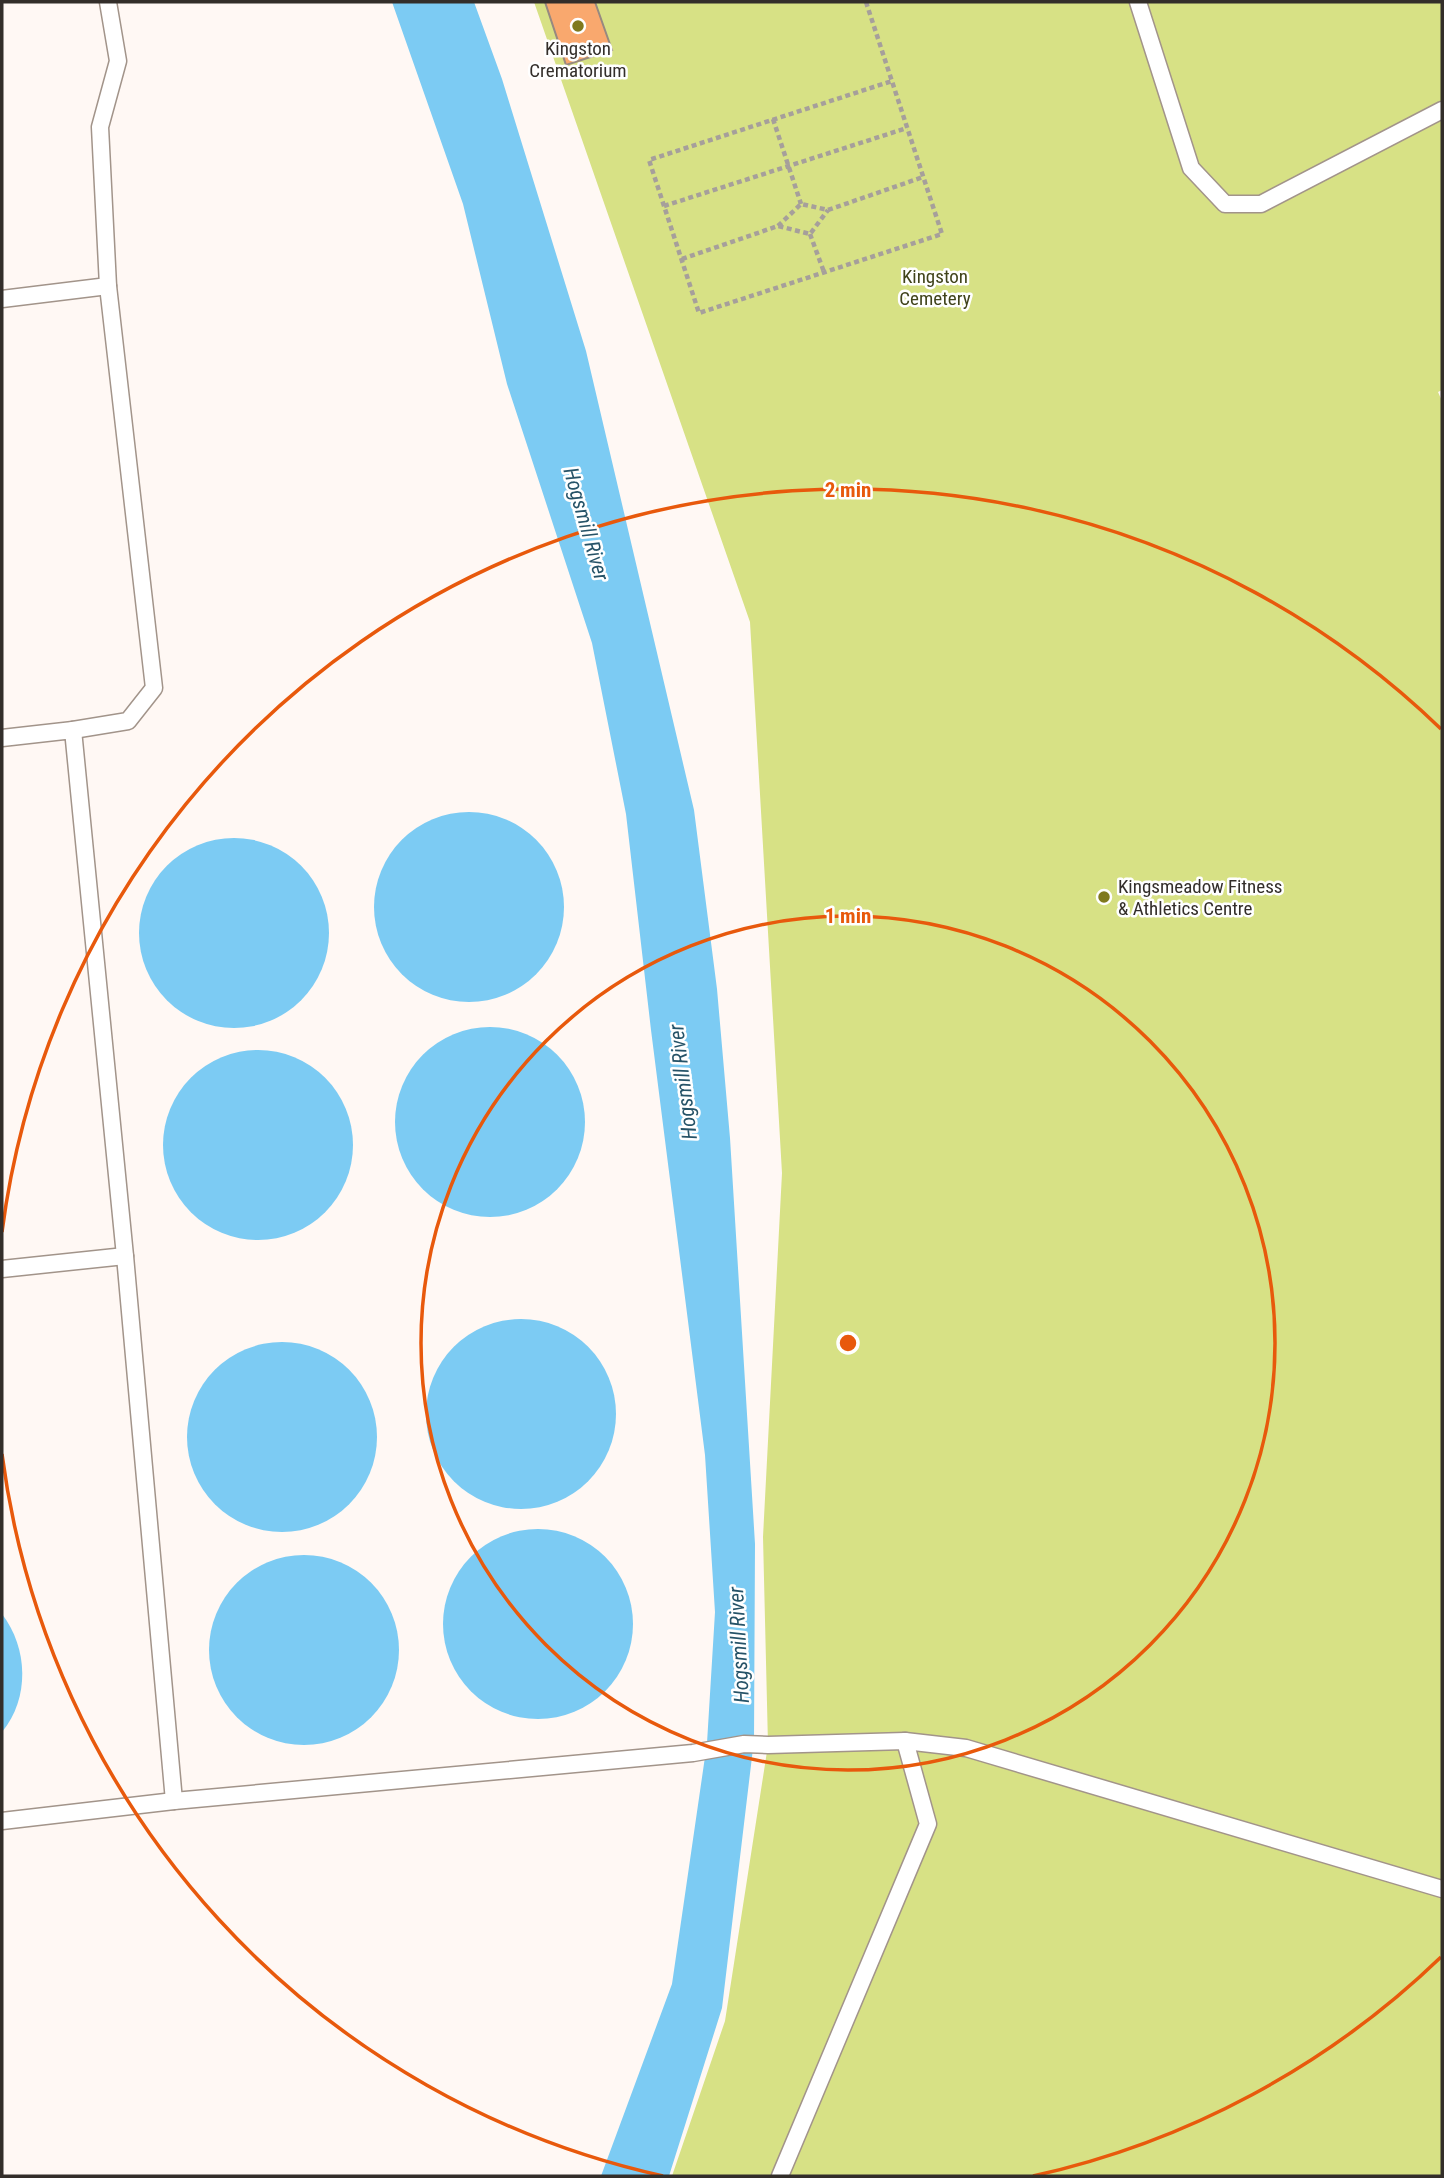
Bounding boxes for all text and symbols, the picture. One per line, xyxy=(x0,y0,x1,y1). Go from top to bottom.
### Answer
marker: Kingston Crematorium xyxy=(570,18,586,34)
place label: Kingston Crematorium xyxy=(529,37,627,82)
park label: Kingston Cemetery xyxy=(899,265,971,310)
water label: Hogsmill River xyxy=(558,465,614,584)
text: 2 min xyxy=(825,478,871,502)
place label: Kingsmeadow Fitness & Athletics Centre xyxy=(1118,875,1283,920)
marker: Kingsmeadow Fitness & Athletics Centre xyxy=(1096,889,1112,905)
text: 1 min xyxy=(825,904,871,928)
water label: Hogsmill River xyxy=(664,1022,702,1141)
centre of rings xyxy=(836,1331,860,1355)
water label: Hogsmill River xyxy=(724,1586,754,1704)

